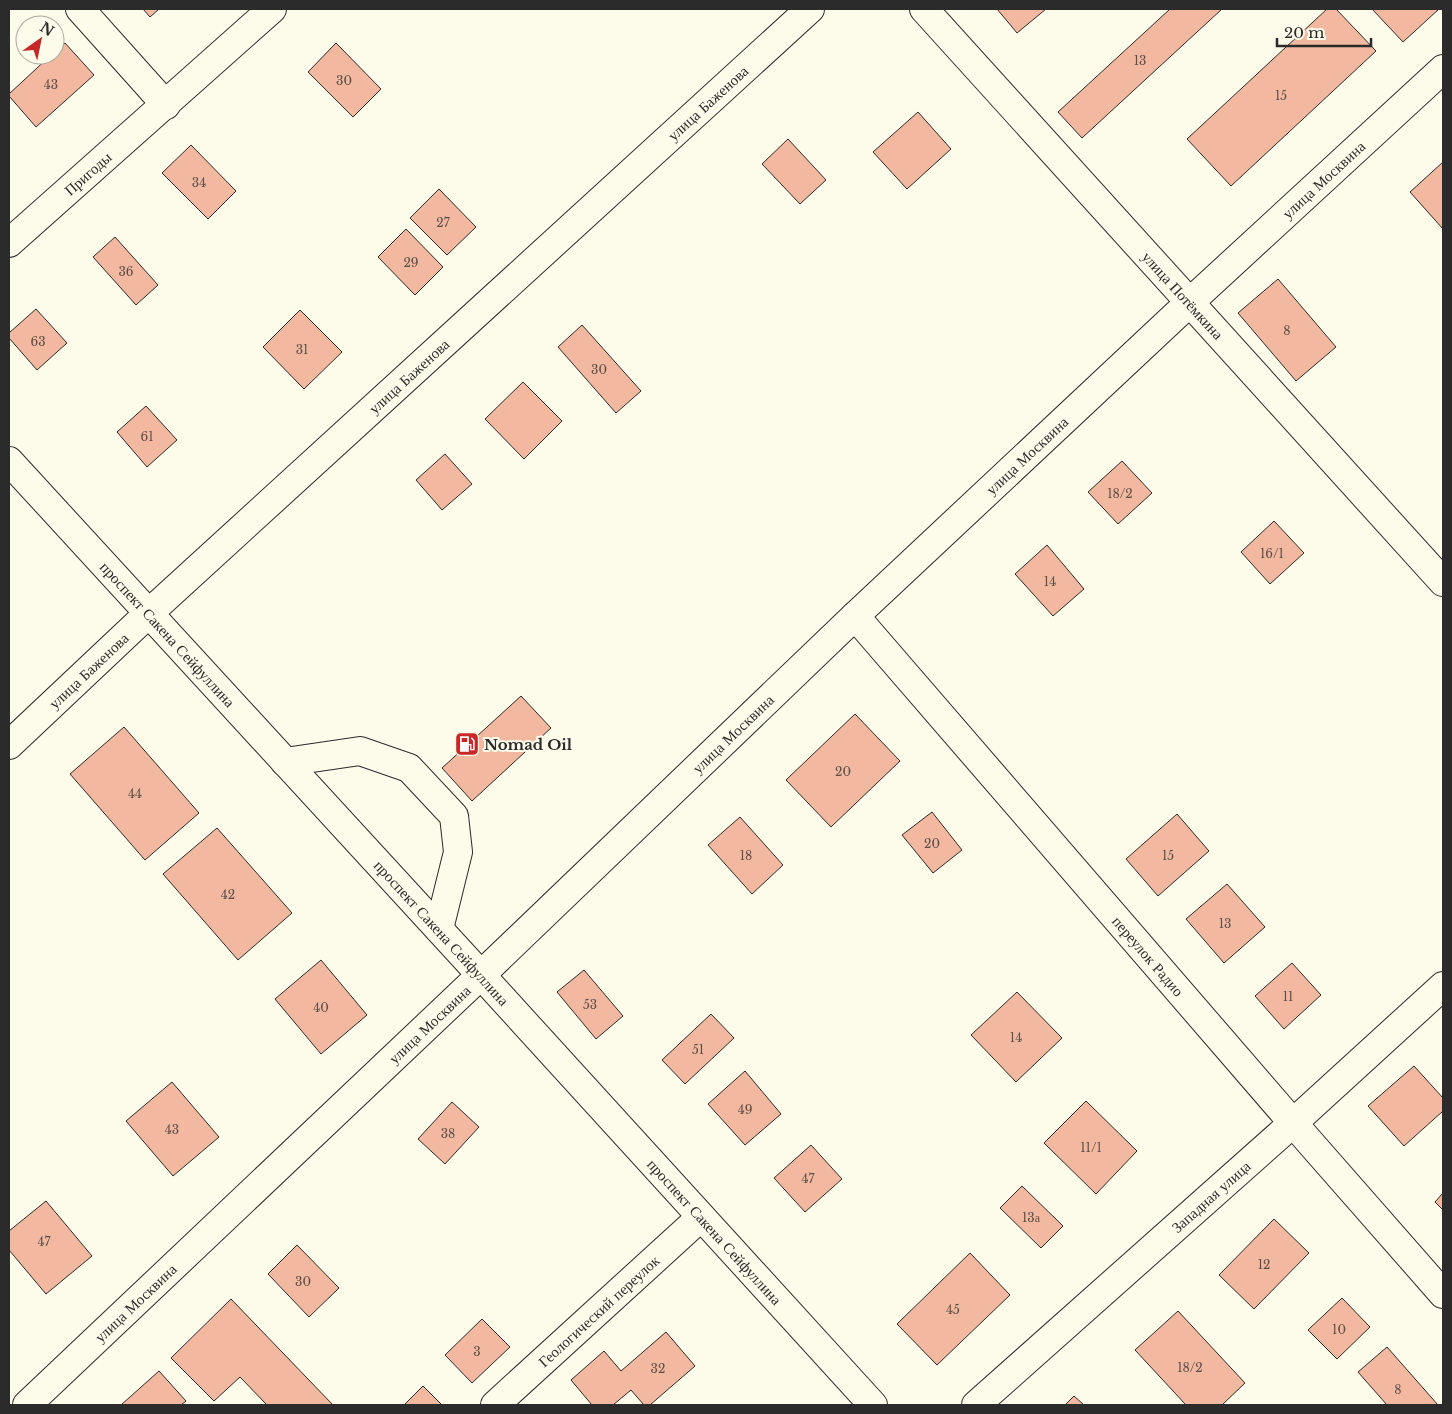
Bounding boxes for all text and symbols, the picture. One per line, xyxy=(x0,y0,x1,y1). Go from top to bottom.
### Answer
north arrow xyxy=(15,15,65,65)
scale bar xyxy=(1277,15,1371,47)
text: N xyxy=(37,18,58,40)
text: 20 m xyxy=(1284,23,1324,42)
house number: 13 xyxy=(1134,53,1146,68)
street label: улица Баженова xyxy=(663,61,752,144)
house number: 30 xyxy=(336,73,352,88)
house number: 43 xyxy=(44,77,58,92)
house number: 15 xyxy=(1275,88,1287,103)
street label: улица Москвина xyxy=(1278,136,1369,222)
street label: Пригоды xyxy=(60,147,115,199)
house number: 34 xyxy=(192,175,206,190)
house number: 27 xyxy=(436,215,451,230)
street label: улица Потёмкина xyxy=(1138,247,1228,343)
house number: 29 xyxy=(403,255,419,270)
house number: 36 xyxy=(118,264,134,279)
house number: 8 xyxy=(1283,323,1291,338)
house number: 63 xyxy=(30,334,46,349)
street label: улица Баженова xyxy=(364,334,453,417)
house number: 31 xyxy=(296,342,308,357)
house number: 30 xyxy=(591,362,607,377)
street label: улица Москвина xyxy=(981,412,1072,498)
house number: 61 xyxy=(140,429,154,444)
house number: 18/2 xyxy=(1107,486,1133,501)
house number: 16/1 xyxy=(1260,546,1284,561)
street label: проспект Сакена Сейфуллина xyxy=(96,557,240,711)
house number: 14 xyxy=(1044,574,1056,589)
street label: улица Баженова xyxy=(44,628,132,712)
street label: улица Москвина xyxy=(688,690,778,777)
fuel station icon: Nomad Oil xyxy=(454,731,480,757)
place label: Nomad Oil xyxy=(484,735,573,754)
house number: 20 xyxy=(835,764,851,779)
house number: 44 xyxy=(128,786,142,801)
house number: 20 xyxy=(924,836,940,851)
house number: 18 xyxy=(740,848,752,863)
house number: 15 xyxy=(1162,848,1174,863)
street label: проспект Сакена Сейфуллина xyxy=(370,856,514,1009)
house number: 42 xyxy=(221,887,235,902)
street label: переулок Радио xyxy=(1109,912,1188,1000)
house number: 13 xyxy=(1219,916,1231,931)
street label: улица Москвина xyxy=(384,980,474,1067)
house number: 11 xyxy=(1283,989,1293,1004)
house number: 53 xyxy=(583,997,597,1012)
house number: 40 xyxy=(313,1000,329,1015)
house number: 14 xyxy=(1010,1030,1022,1045)
house number: 51 xyxy=(692,1042,704,1057)
house number: 49 xyxy=(738,1102,752,1117)
house number: 43 xyxy=(165,1122,179,1137)
house number: 38 xyxy=(441,1126,455,1141)
house number: 11/1 xyxy=(1080,1140,1102,1155)
street label: проспект Сакена Сейфуллина xyxy=(644,1155,786,1309)
street label: Западная улица xyxy=(1167,1156,1254,1236)
house number: 47 xyxy=(801,1171,815,1186)
house number: 13а xyxy=(1022,1210,1041,1225)
house number: 47 xyxy=(37,1234,51,1249)
street label: Геологический переулок xyxy=(534,1250,663,1371)
house number: 12 xyxy=(1258,1257,1270,1272)
street label: улица Москвина xyxy=(90,1259,180,1346)
house number: 30 xyxy=(295,1274,311,1289)
house number: 45 xyxy=(946,1302,960,1317)
house number: 10 xyxy=(1332,1322,1346,1337)
house number: 3 xyxy=(473,1344,481,1359)
house number: 18/2 xyxy=(1177,1360,1203,1375)
house number: 32 xyxy=(651,1361,665,1376)
house number: 8 xyxy=(1394,1382,1402,1397)

